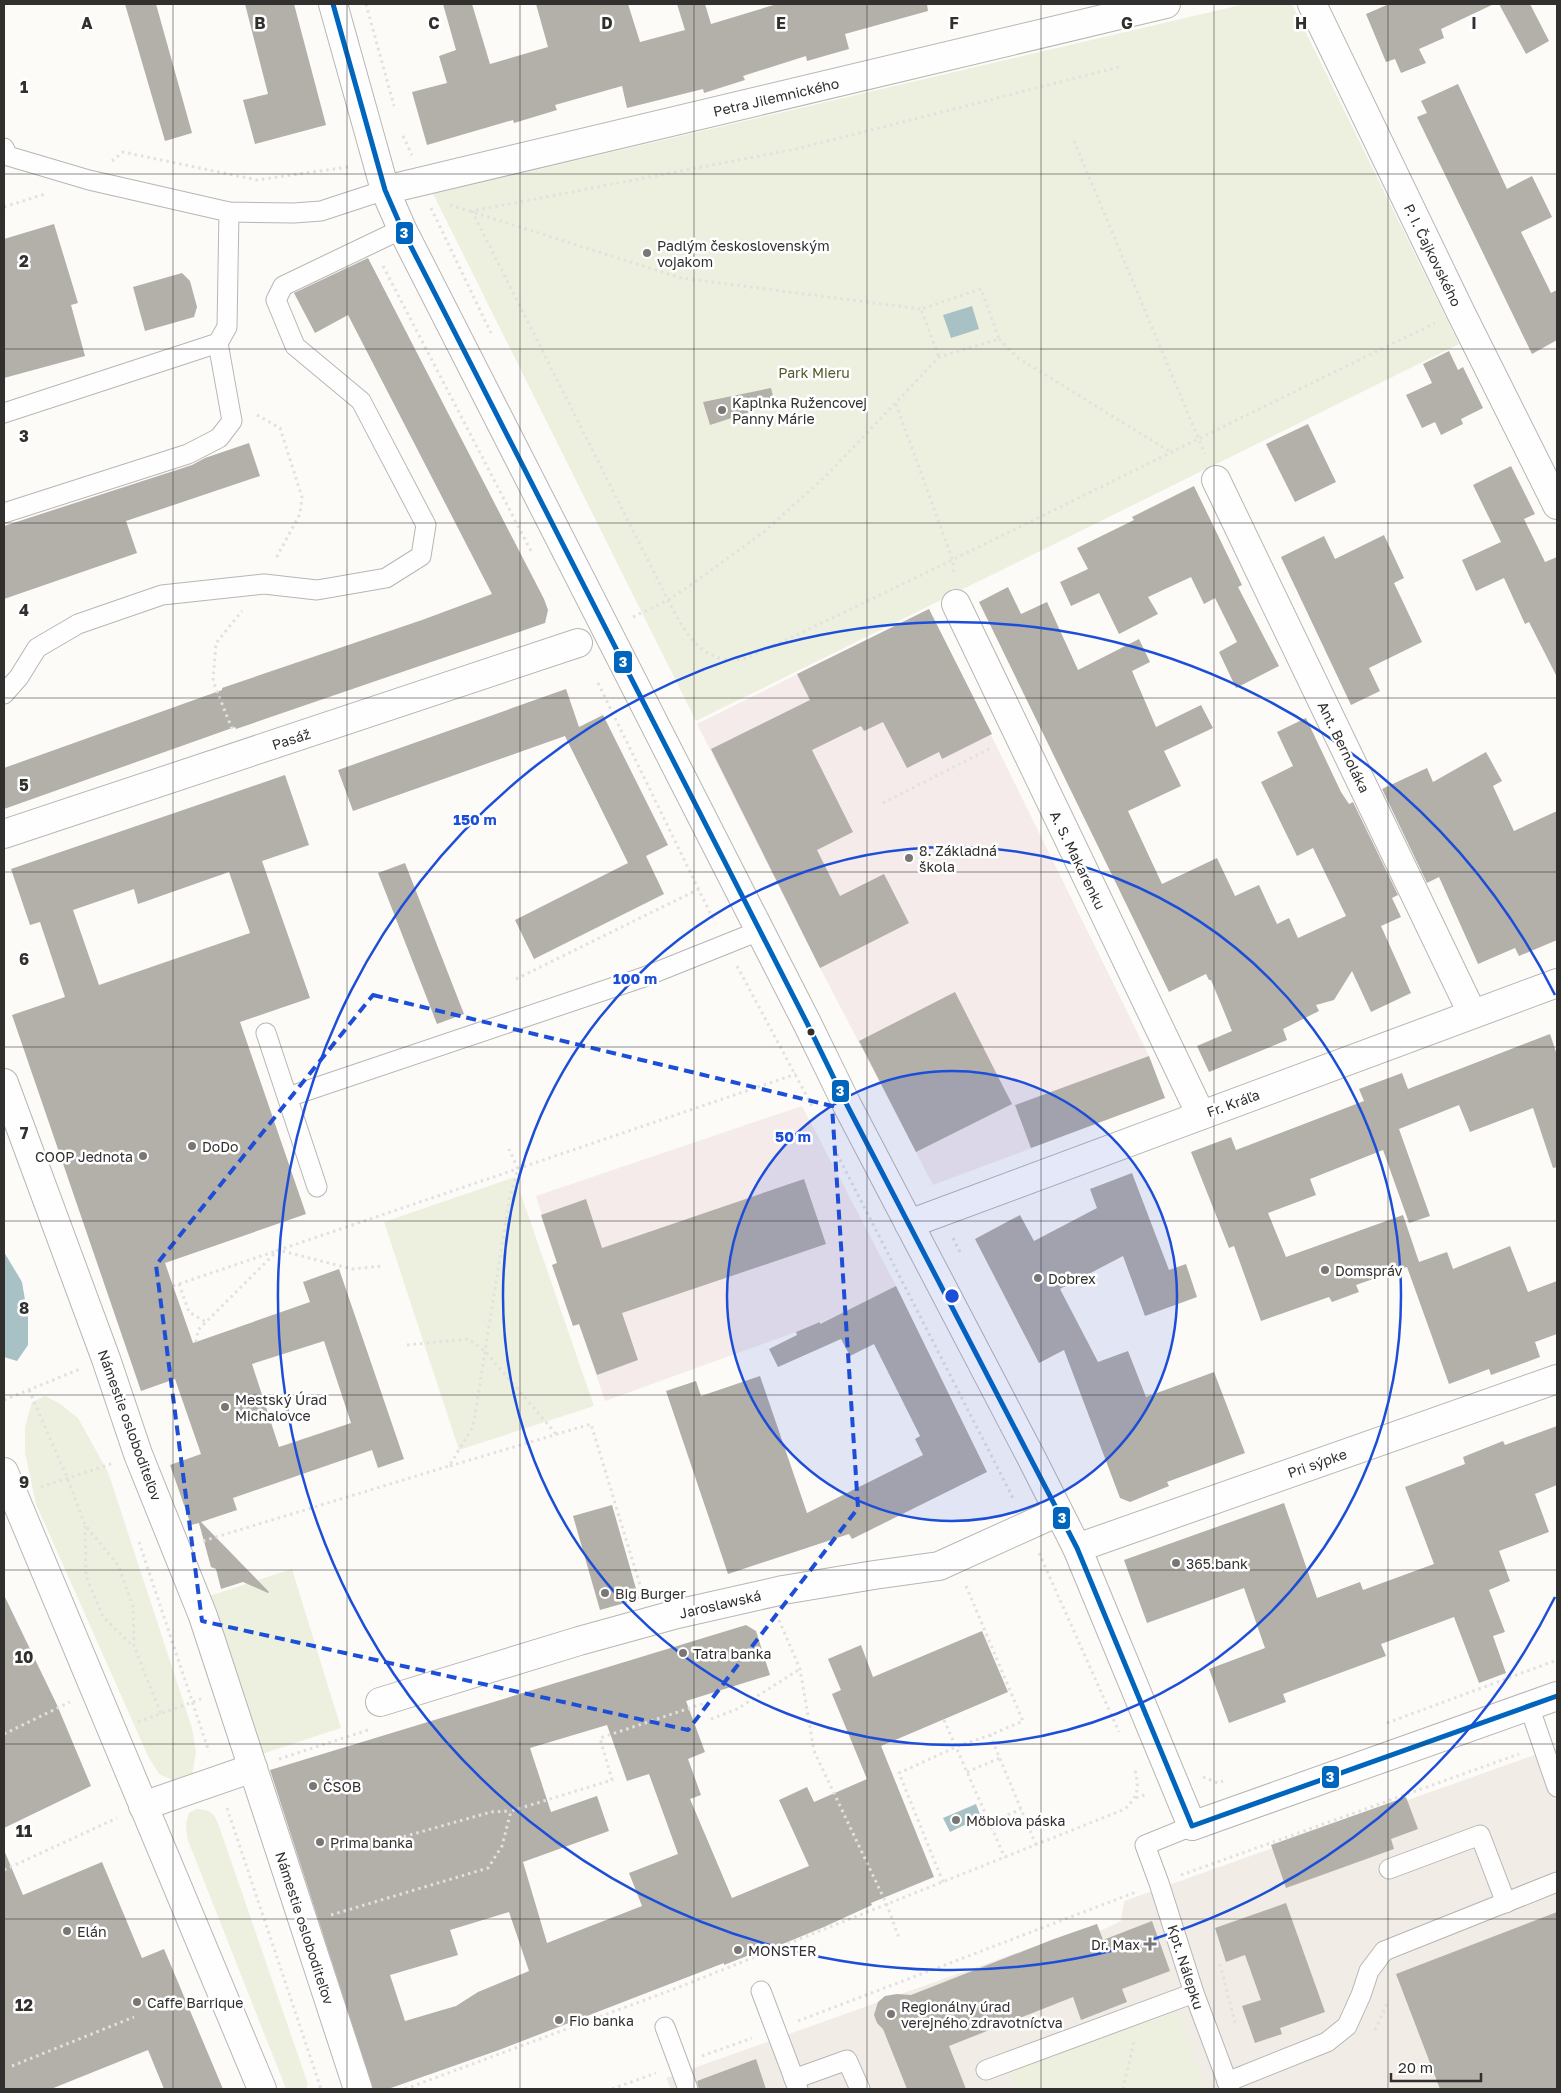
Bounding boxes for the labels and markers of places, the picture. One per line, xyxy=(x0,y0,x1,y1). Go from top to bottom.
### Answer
place label: Padlým československým vojakom xyxy=(657,237,830,270)
marker: Padlým československým vojakom xyxy=(641,247,653,259)
place label: Kaplnka Ružencovej Panny Márie xyxy=(732,394,867,427)
marker: Kaplnka Ružencovej Panny Márie xyxy=(716,404,728,416)
place label: 8. Základná škola xyxy=(919,842,997,875)
marker: 8. Základná škola xyxy=(903,852,915,864)
unlabelled marker xyxy=(806,1027,816,1037)
place label: DoDo xyxy=(202,1138,238,1155)
marker: DoDo xyxy=(186,1140,198,1152)
place label: COOP Jednota xyxy=(35,1148,133,1165)
marker: COOP Jednota xyxy=(137,1150,149,1162)
place label: Domspráv xyxy=(1335,1262,1403,1279)
marker: Domspráv xyxy=(1319,1264,1331,1276)
place label: Dobrex xyxy=(1048,1270,1096,1287)
marker: Dobrex xyxy=(1032,1272,1044,1284)
centre of rings xyxy=(943,1287,961,1305)
place label: Mestský Úrad Michalovce xyxy=(235,1391,327,1424)
marker: Mestský Úrad Michalovce xyxy=(219,1401,231,1413)
place label: 365.bank xyxy=(1186,1555,1248,1572)
marker: 365.bank xyxy=(1170,1557,1182,1569)
place label: Big Burger xyxy=(615,1585,686,1602)
marker: Big Burger xyxy=(599,1587,611,1599)
place label: Tatra banka xyxy=(693,1645,771,1662)
marker: Tatra banka xyxy=(677,1647,689,1659)
place label: ČSOB xyxy=(323,1778,361,1795)
marker: ČSOB xyxy=(307,1780,319,1792)
place label: Möbiova páska xyxy=(966,1812,1065,1829)
marker: Möbiova páska xyxy=(950,1814,962,1826)
place label: Prima banka xyxy=(330,1834,413,1851)
marker: Prima banka xyxy=(314,1836,326,1848)
place label: Elán xyxy=(77,1923,107,1940)
marker: Elán xyxy=(61,1925,73,1937)
place label: Dr. Max xyxy=(1091,1936,1140,1953)
marker: Dr. Max xyxy=(1144,1938,1156,1950)
place label: MONSTER xyxy=(748,1942,817,1959)
marker: MONSTER xyxy=(732,1944,744,1956)
place label: Caffe Barrique xyxy=(147,1994,243,2011)
marker: Caffe Barrique xyxy=(131,1996,143,2008)
place label: Regionálny úrad verejného zdravotníctva xyxy=(901,1998,1063,2031)
marker: Regionálny úrad verejného zdravotníctva xyxy=(885,2008,897,2020)
place label: Fio banka xyxy=(569,2012,634,2029)
marker: Fio banka xyxy=(553,2014,565,2026)

